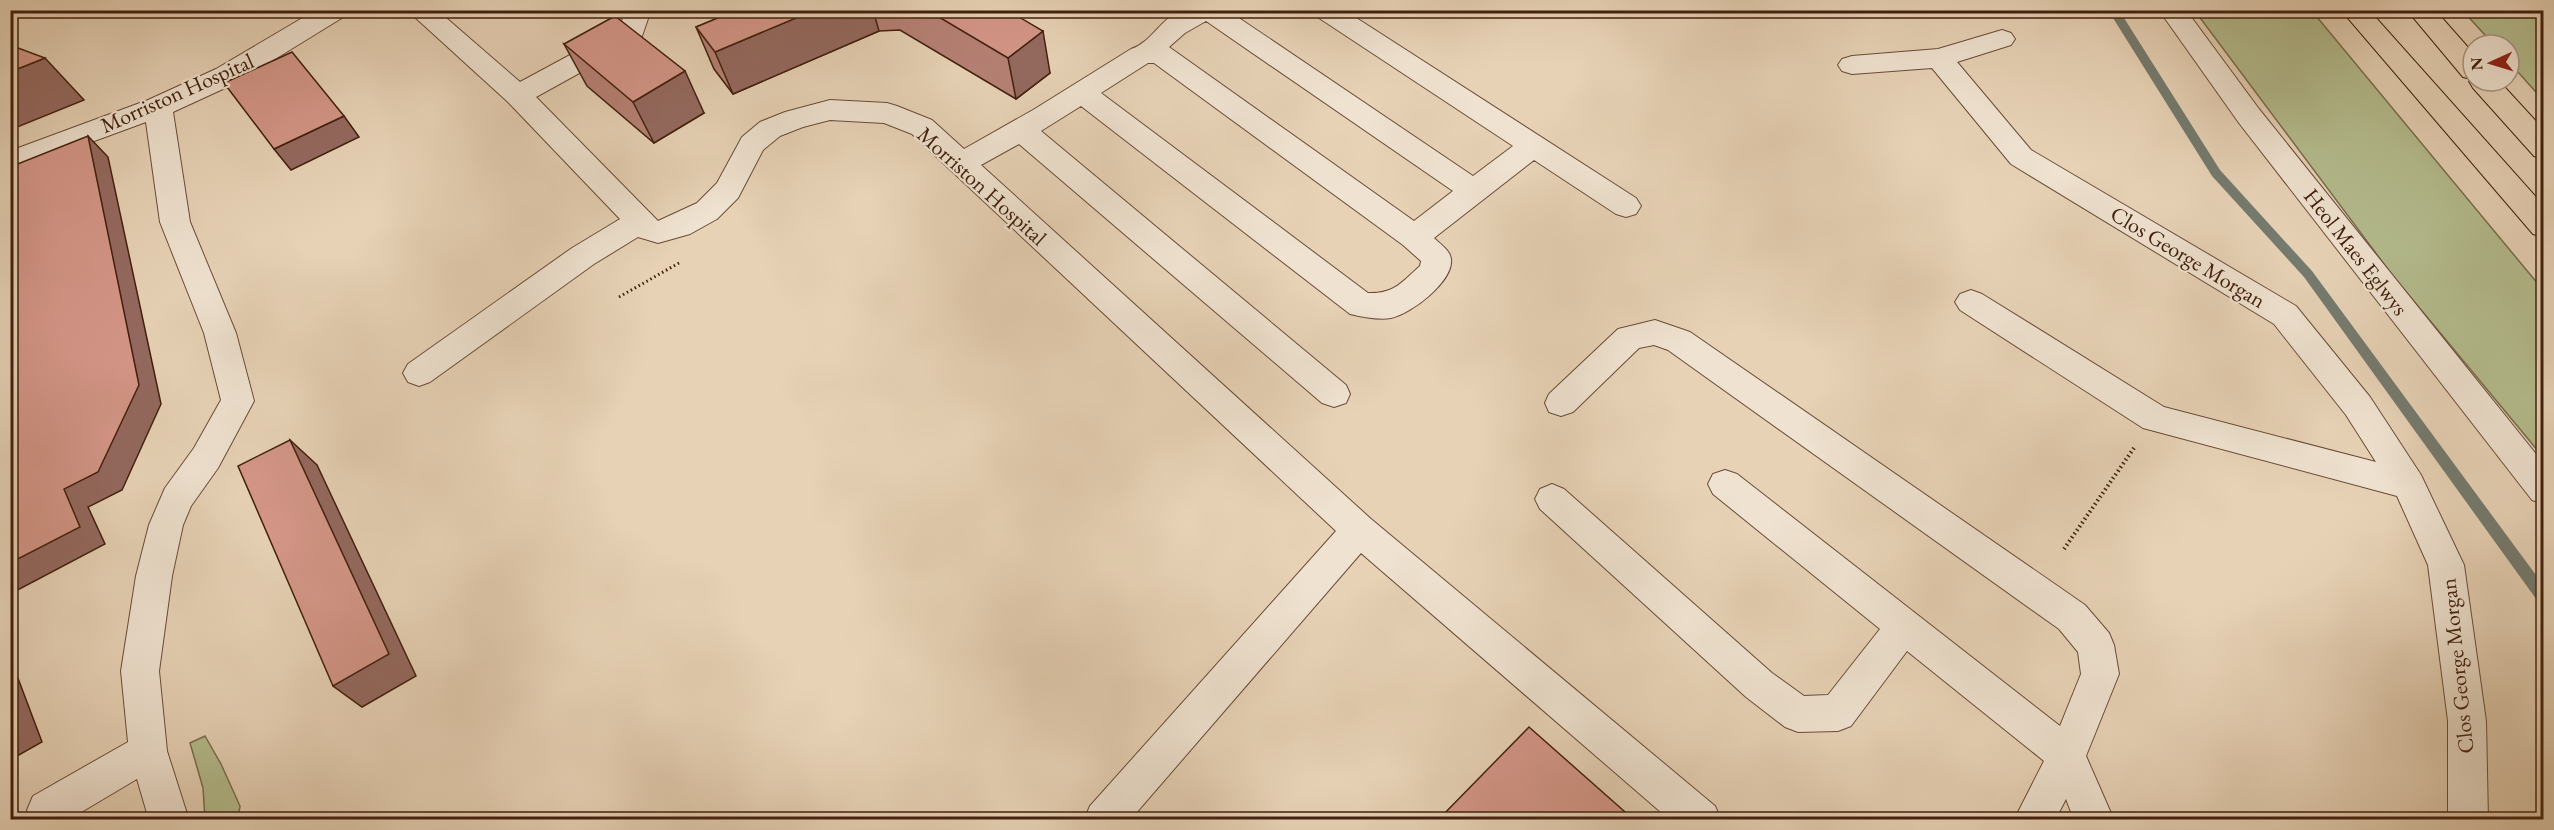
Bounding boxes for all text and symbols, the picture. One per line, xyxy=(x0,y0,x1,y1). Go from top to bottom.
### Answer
north arrow xyxy=(2461,33,2521,93)
street label: Morriston Hospital xyxy=(96,46,258,140)
text: N xyxy=(2466,57,2487,71)
street label: Morriston Hospital xyxy=(911,120,1053,252)
street label: Heol Maes Eglwys xyxy=(2297,182,2415,322)
street label: Clos George Morgan xyxy=(2105,199,2271,315)
street label: Clos George Morgan xyxy=(2433,577,2481,755)

